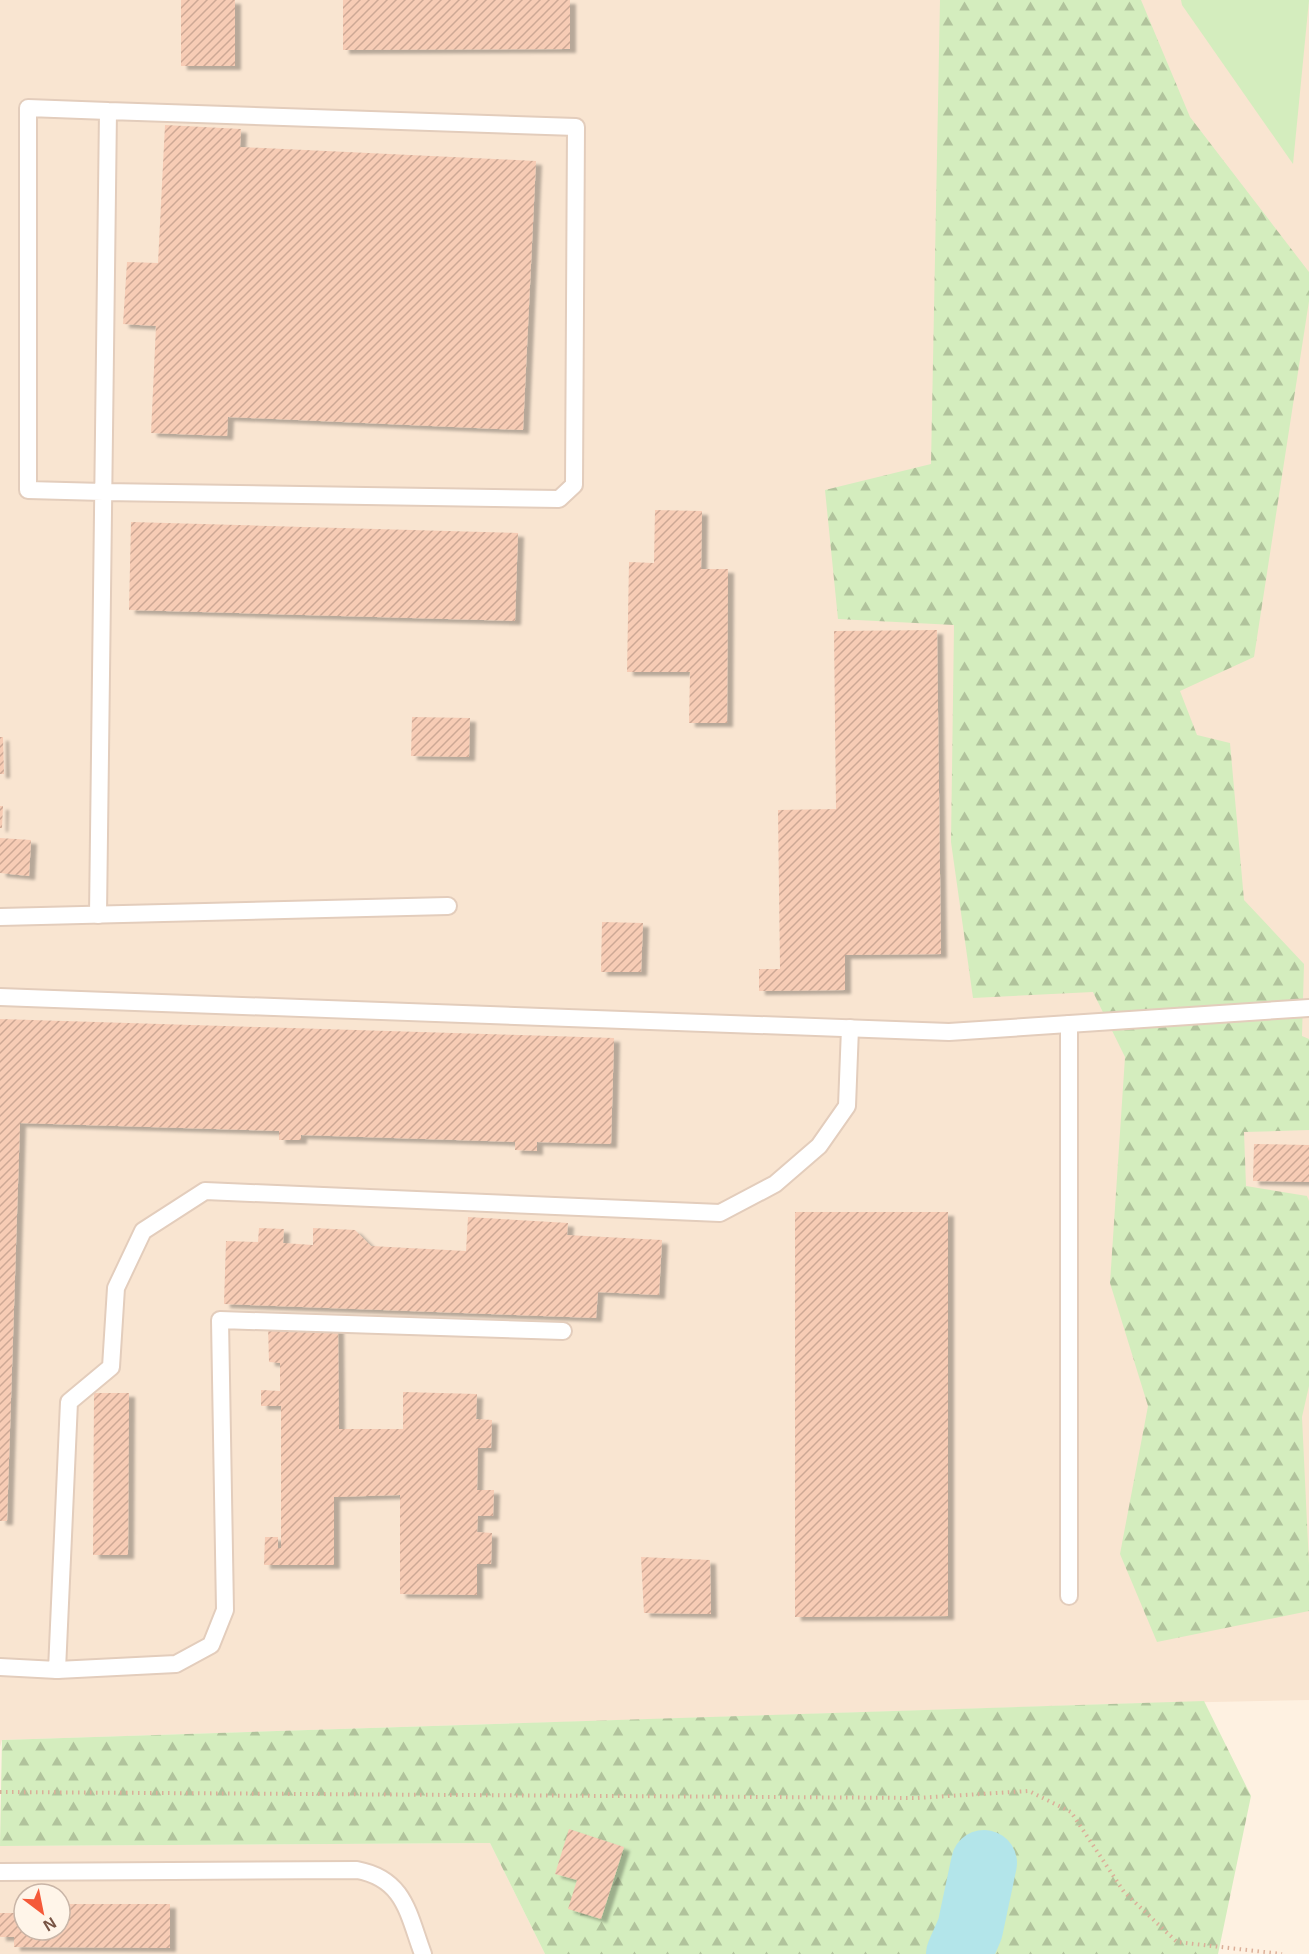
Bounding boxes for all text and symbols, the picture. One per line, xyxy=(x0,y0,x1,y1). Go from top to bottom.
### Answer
north arrow xyxy=(12,1882,72,1942)
text: N xyxy=(40,1914,59,1935)

